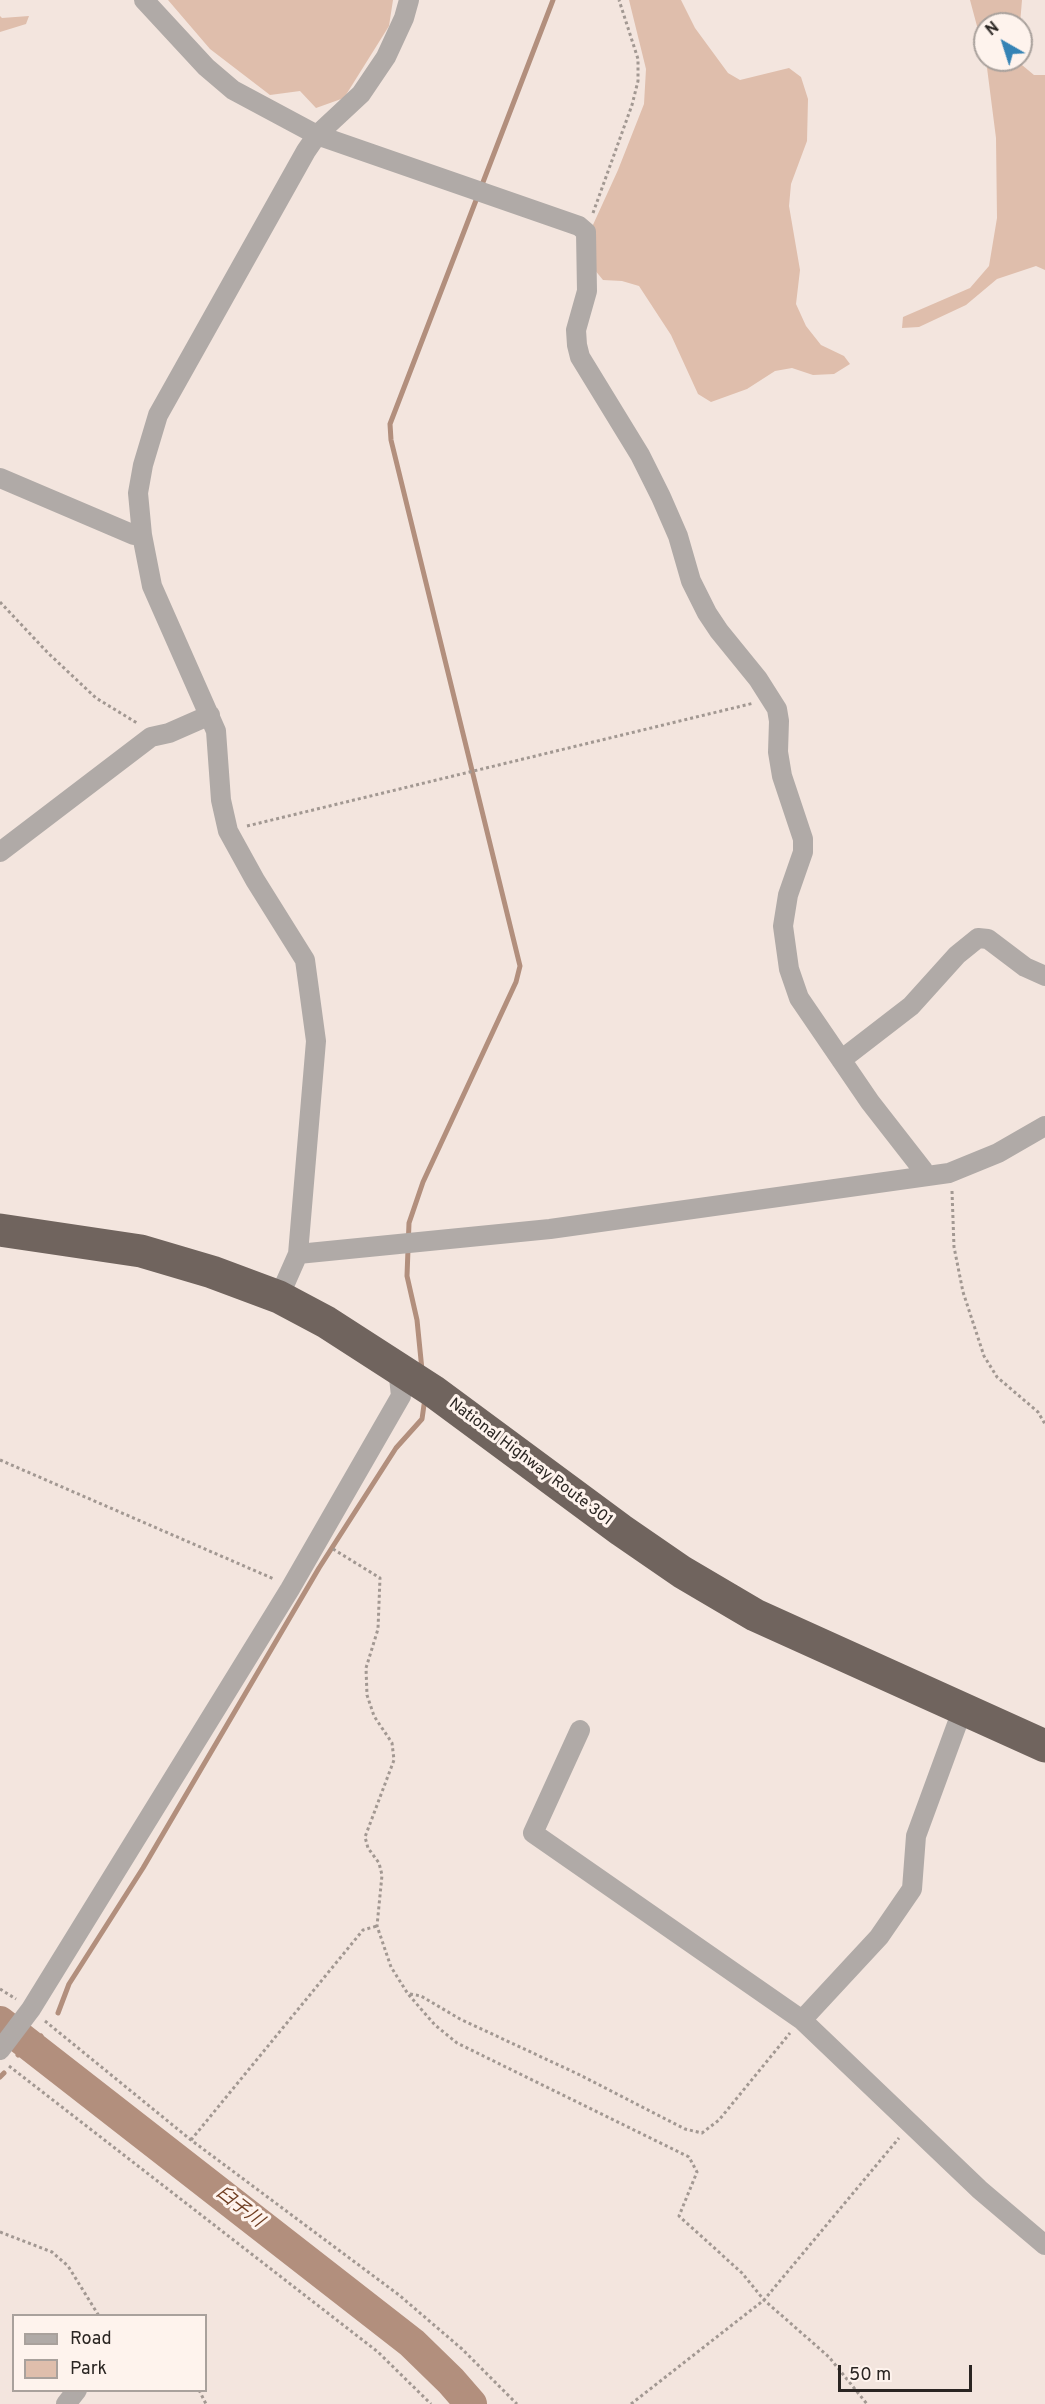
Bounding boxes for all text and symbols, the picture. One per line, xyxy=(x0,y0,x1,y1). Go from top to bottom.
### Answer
north arrow xyxy=(973,12,1033,72)
text: N xyxy=(982,18,1004,41)
street label: National Highway Route 301 xyxy=(444,1395,616,1531)
water label: 臼子川 xyxy=(211,2183,267,2233)
legend xyxy=(12,2314,207,2392)
text: Road xyxy=(70,2328,112,2351)
scale bar xyxy=(841,2353,974,2391)
text: Park xyxy=(70,2358,107,2381)
text: 50 m xyxy=(849,2364,891,2387)

